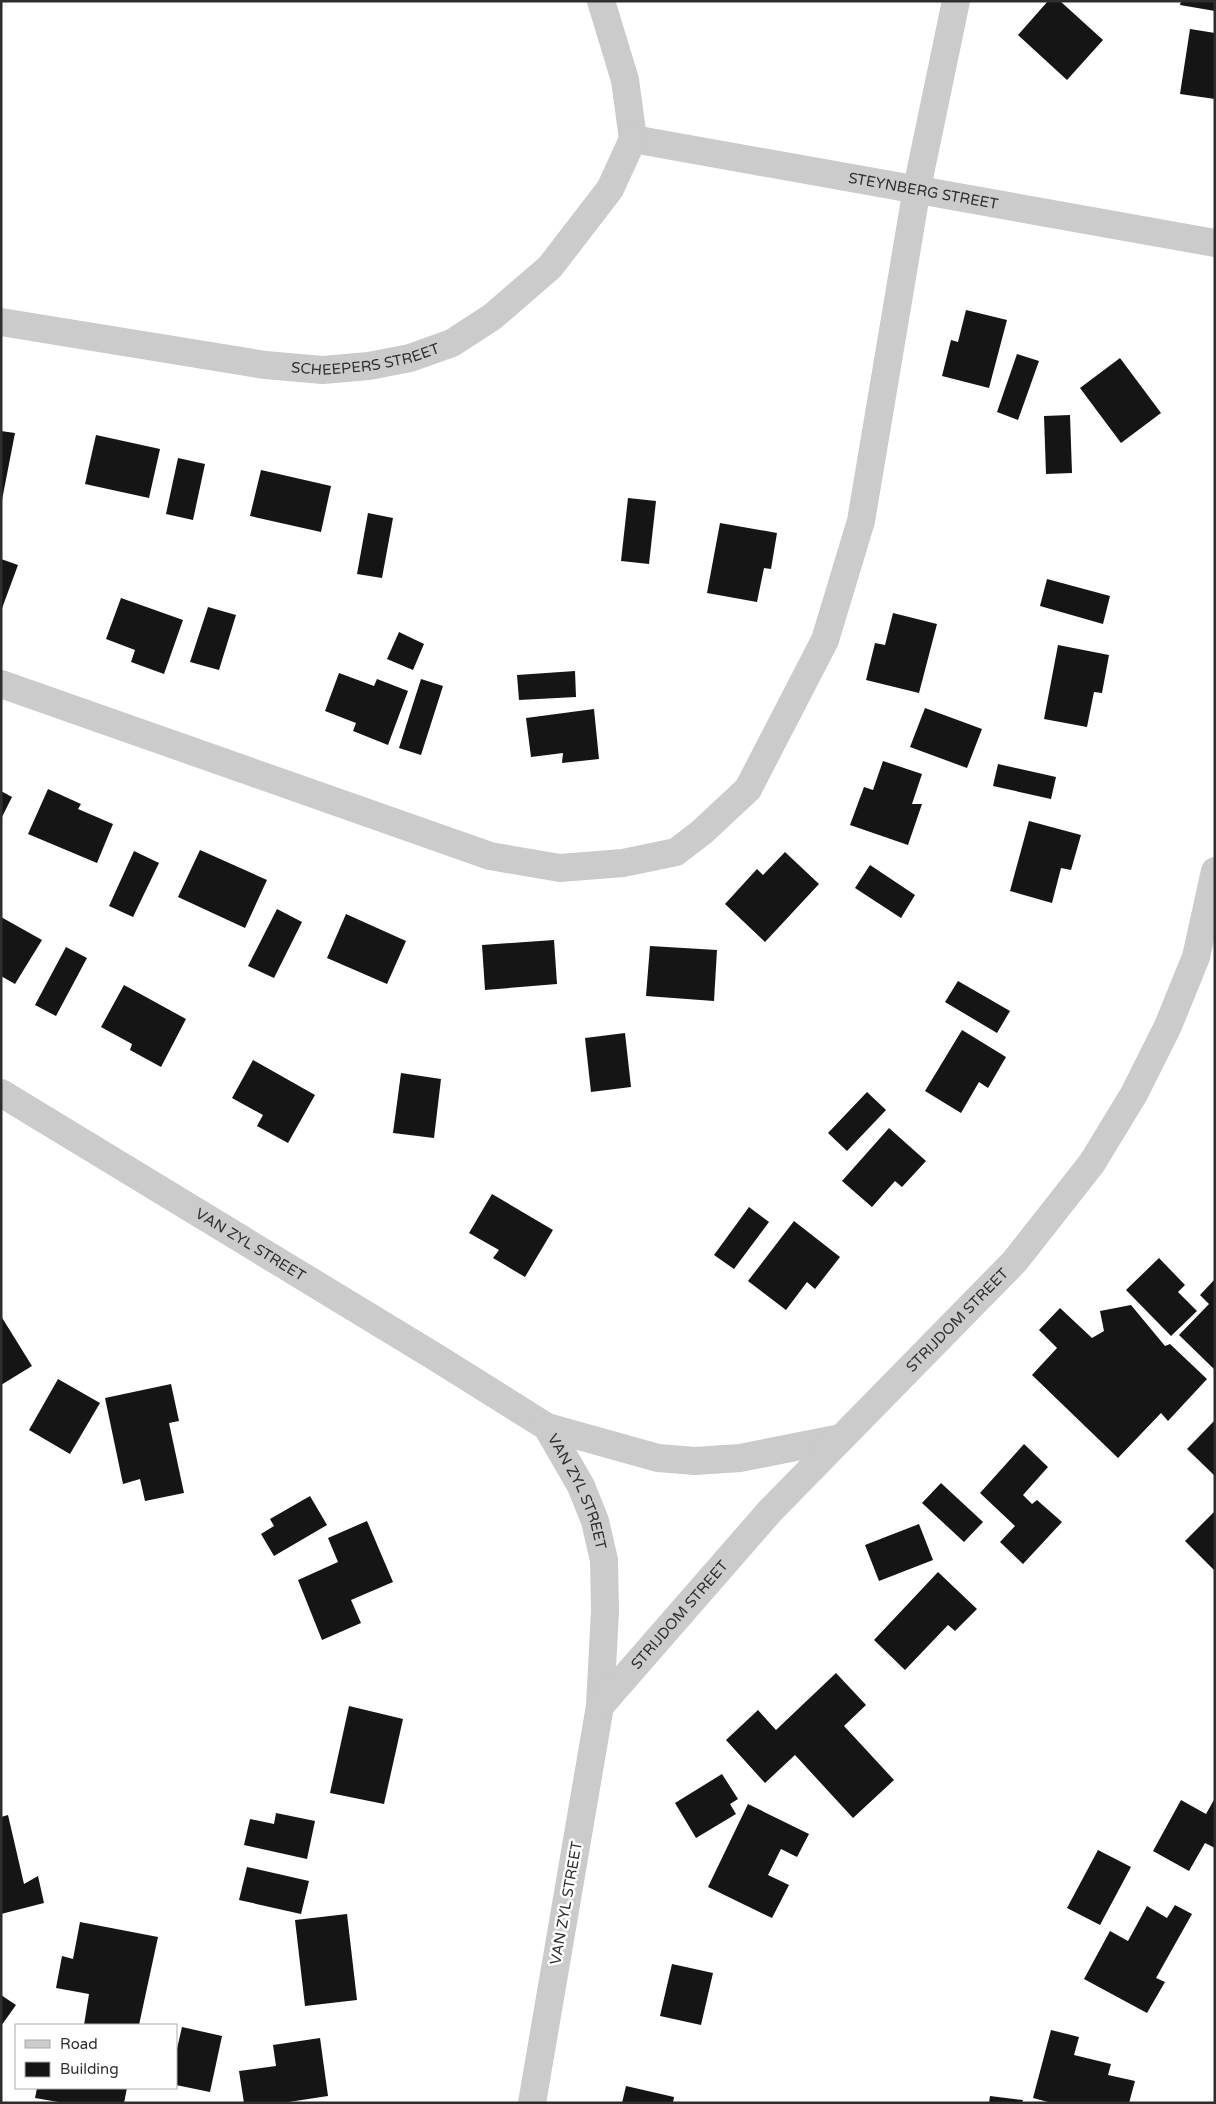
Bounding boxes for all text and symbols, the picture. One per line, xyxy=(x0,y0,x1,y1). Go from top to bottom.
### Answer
street label: STEYNBERG STREET xyxy=(847,169,1000,213)
street label: SCHEEPERS STREET xyxy=(290,339,442,379)
street label: VAN ZYL STREET xyxy=(192,1204,309,1285)
street label: STRIJDOM STREET xyxy=(902,1264,1012,1376)
street label: VAN ZYL STREET xyxy=(544,1430,610,1551)
street label: STRIJDOM STREET xyxy=(627,1557,732,1673)
street label: VAN ZYL STREET xyxy=(546,1840,586,1966)
legend xyxy=(15,2024,178,2089)
text: Road xyxy=(60,2035,98,2053)
text: Building xyxy=(60,2060,119,2078)

